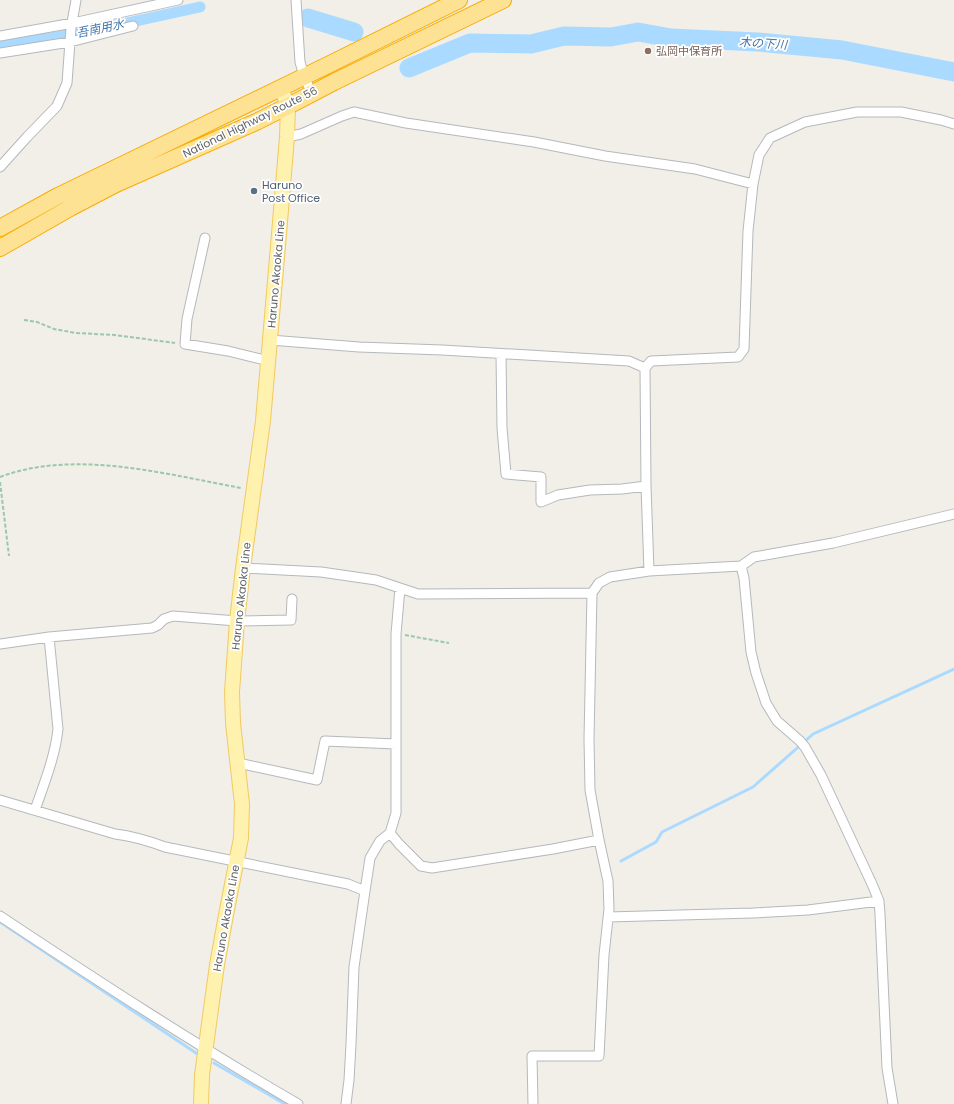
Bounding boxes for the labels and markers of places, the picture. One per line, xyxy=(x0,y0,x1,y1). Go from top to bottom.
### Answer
place label: 弘岡中保育所 xyxy=(656,43,723,59)
marker: 弘岡中保育所 xyxy=(643,46,653,56)
place label: Haruno Post Office xyxy=(262,177,320,206)
marker: Haruno Post Office xyxy=(249,186,259,196)

